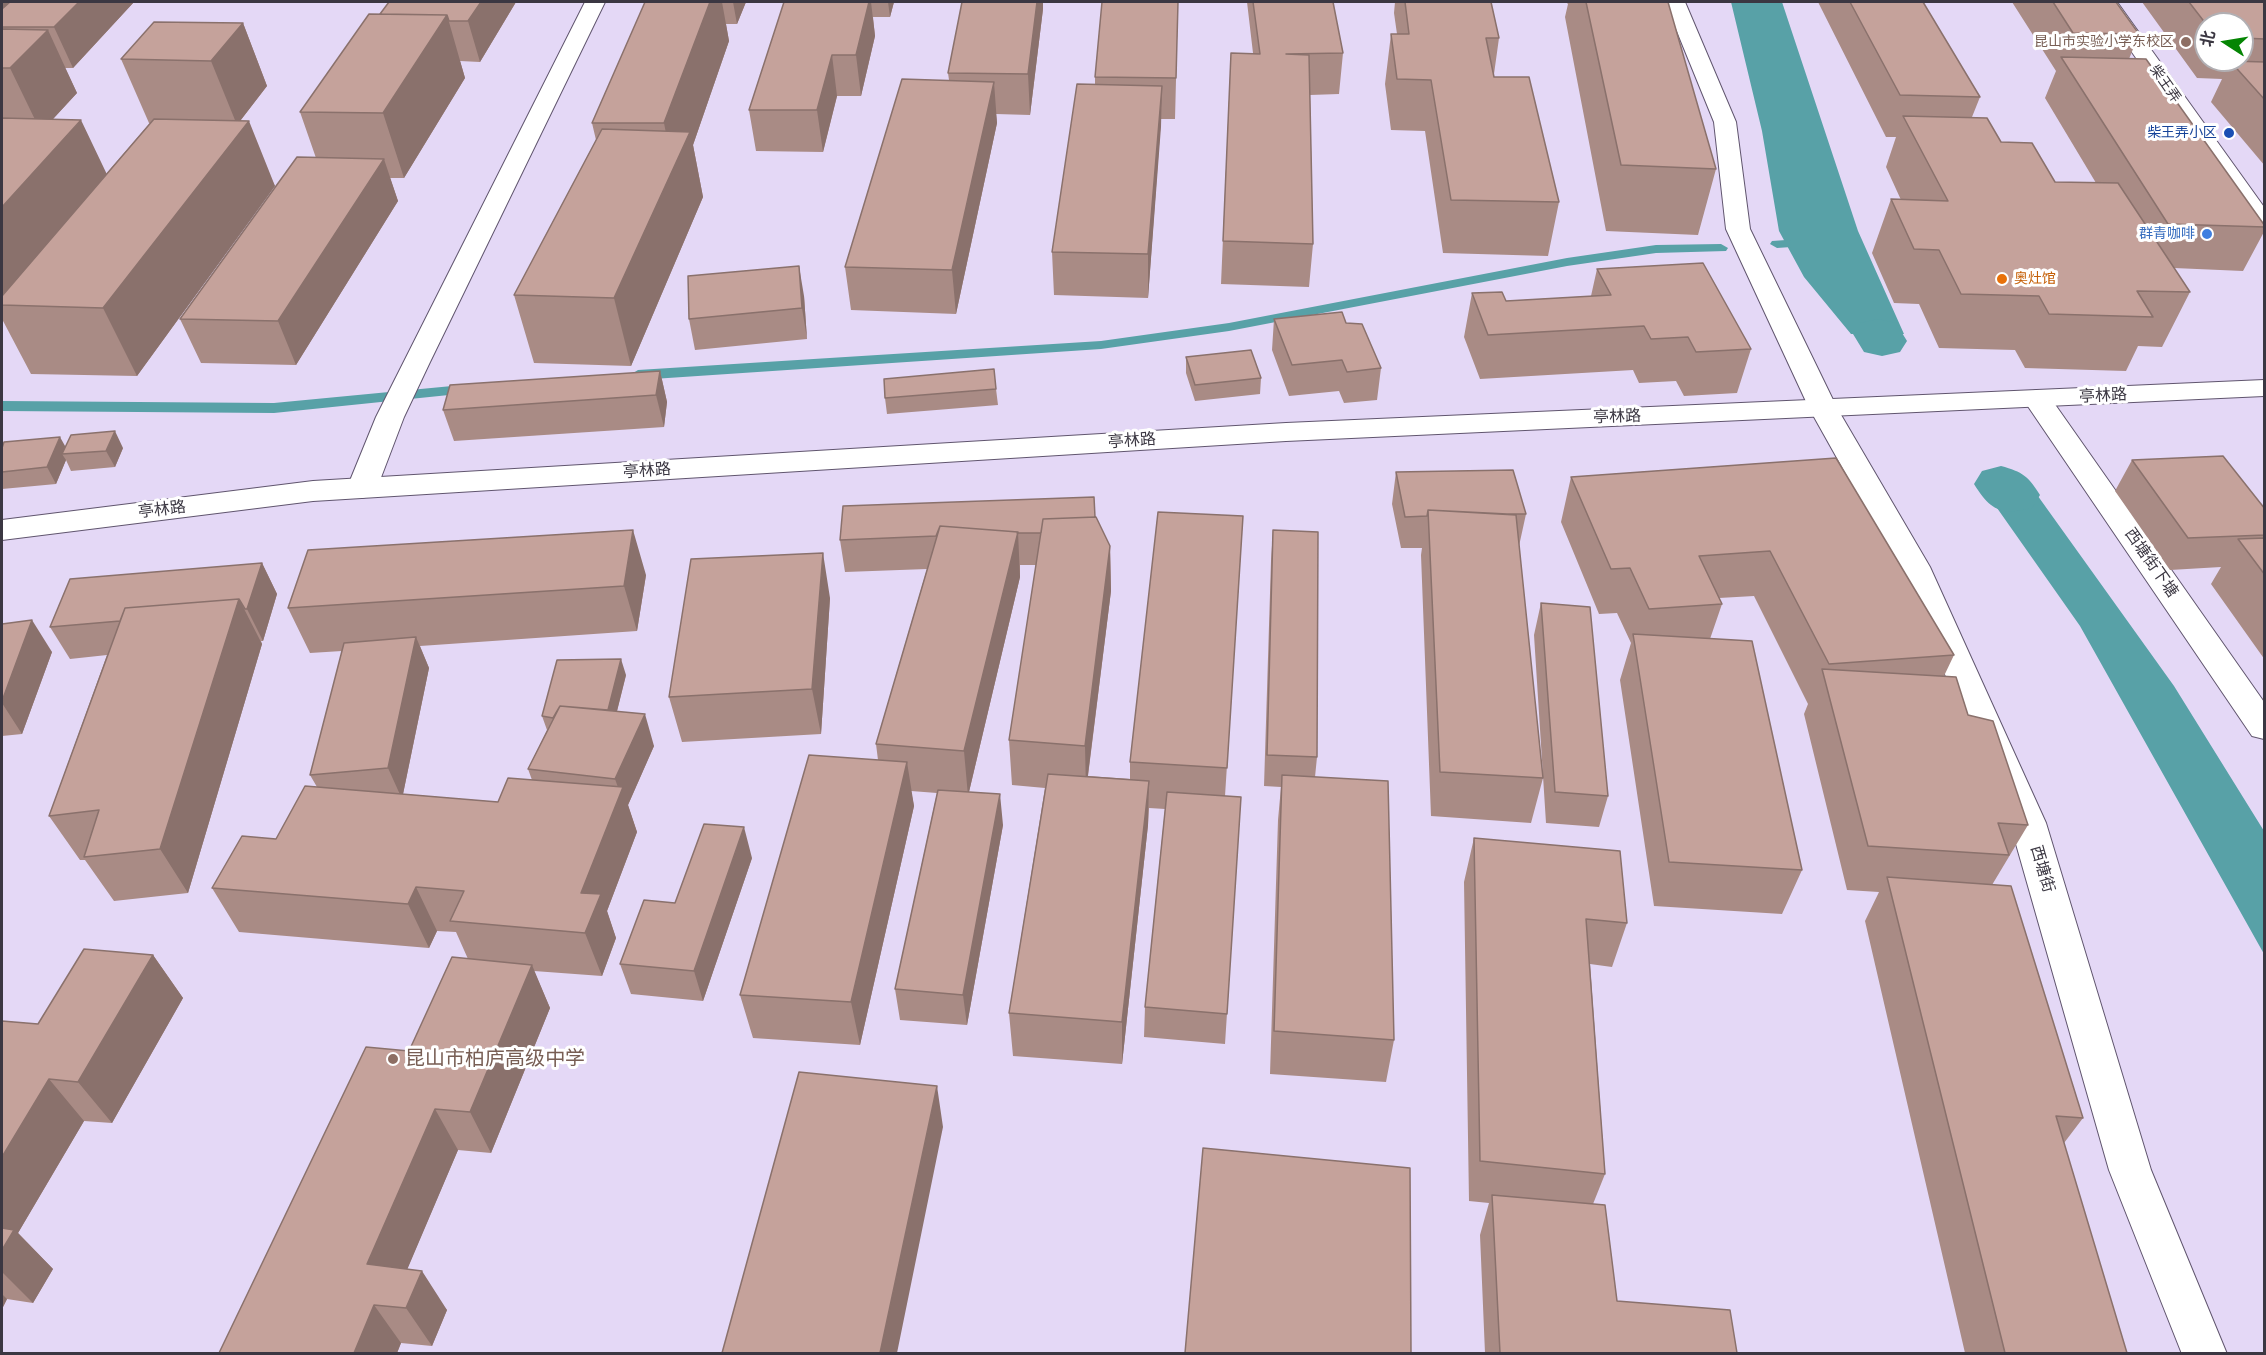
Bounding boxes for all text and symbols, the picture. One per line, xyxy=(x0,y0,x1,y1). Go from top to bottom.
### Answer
north arrow xyxy=(2194,12,2254,72)
text: 北 xyxy=(2197,29,2219,48)
place label: 昆山市实验小学东校区 xyxy=(2034,34,2174,50)
marker: 昆山市实验小学东校区 xyxy=(2179,35,2193,49)
street label: 柴王弄 xyxy=(2146,62,2184,106)
place label: 柴王弄小区 xyxy=(2147,125,2217,141)
marker: 柴王弄小区 xyxy=(2222,126,2236,140)
place label: 群青咖啡 xyxy=(2139,226,2195,242)
marker: 群青咖啡 xyxy=(2200,227,2214,241)
place label: 奥灶馆 xyxy=(2014,271,2056,287)
marker: 奥灶馆 xyxy=(1995,272,2009,286)
street label: 亭林路 xyxy=(2079,385,2127,407)
street label: 亭林路 xyxy=(1593,407,1641,427)
street label: 亭林路 xyxy=(1107,430,1157,452)
street label: 亭林路 xyxy=(622,460,672,482)
street label: 亭林路 xyxy=(137,498,187,522)
street label: 西塘街下塘 xyxy=(2120,525,2182,601)
street label: 西塘街 xyxy=(2026,843,2058,895)
place label: 昆山市柏庐高级中学 xyxy=(405,1047,585,1071)
marker: 昆山市柏庐高级中学 xyxy=(386,1052,400,1066)

